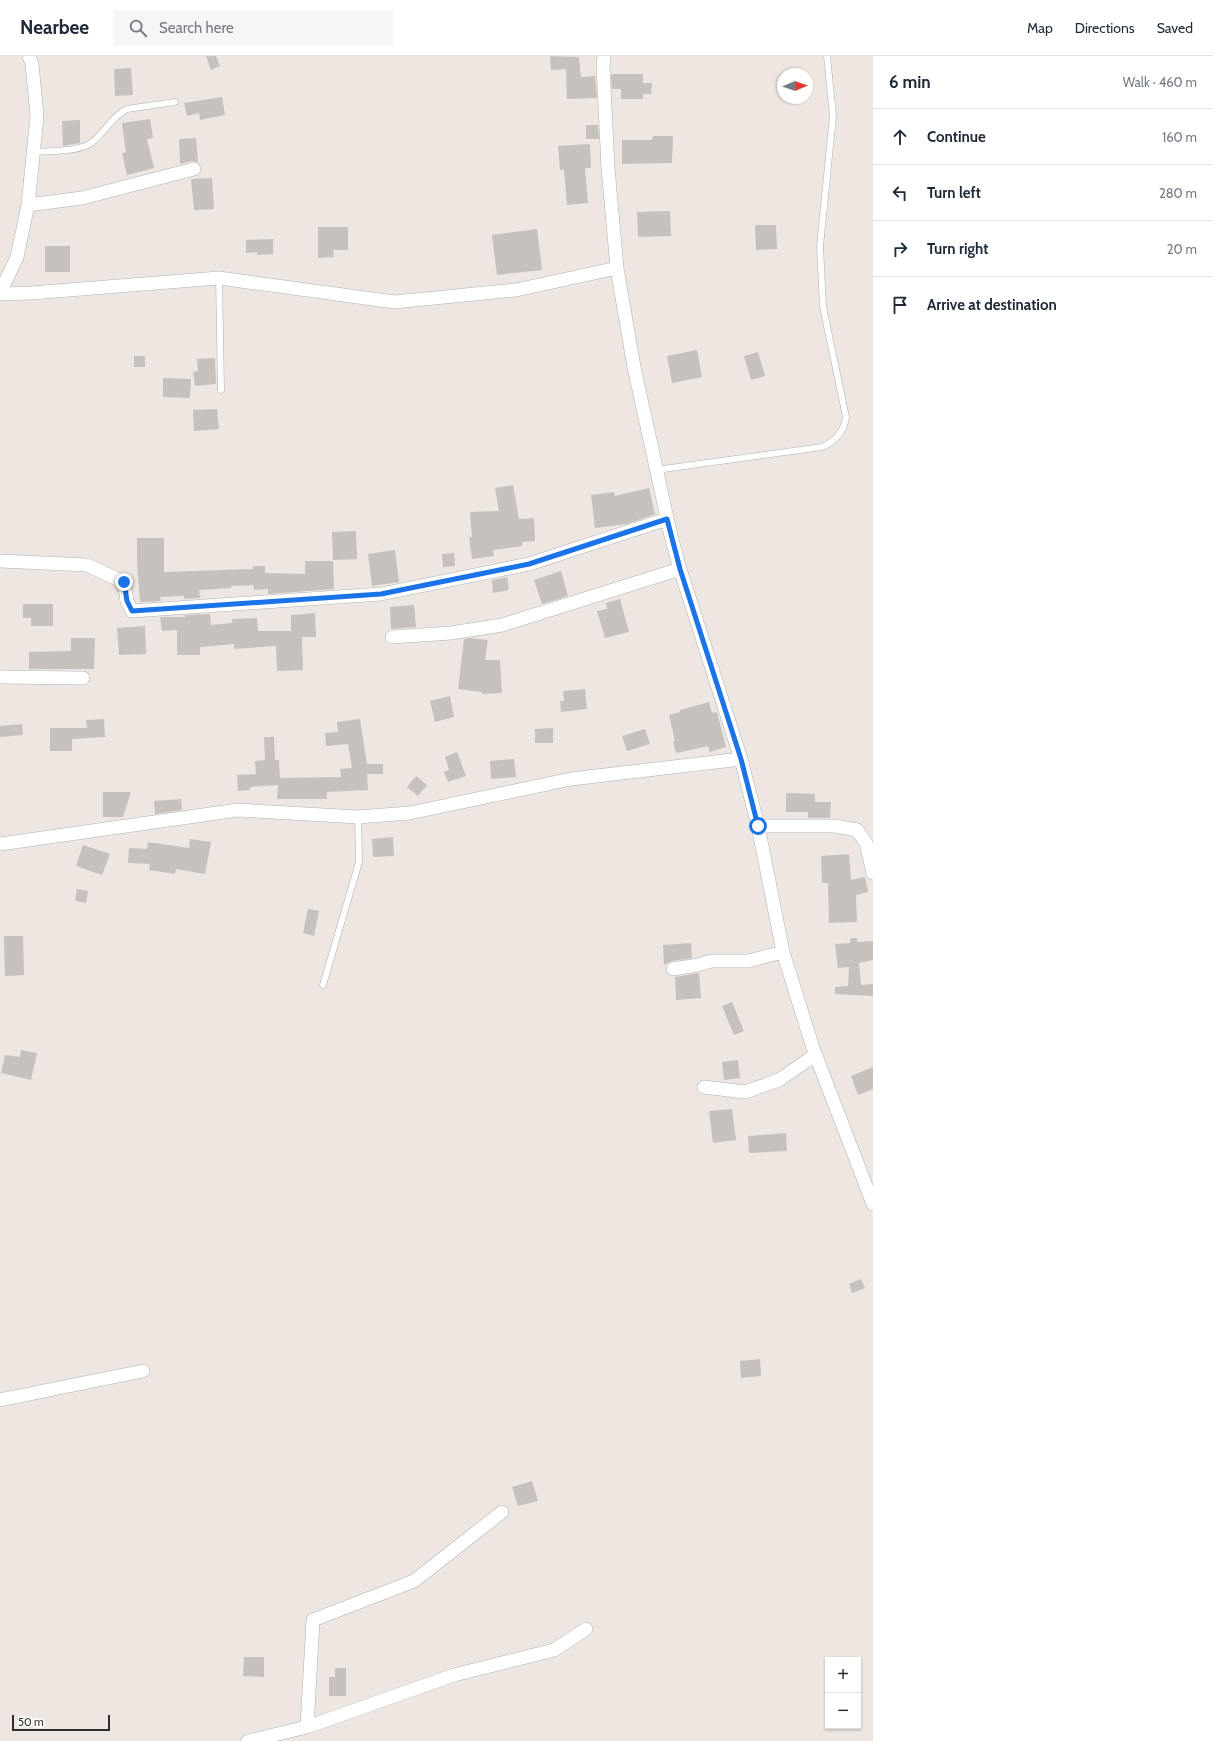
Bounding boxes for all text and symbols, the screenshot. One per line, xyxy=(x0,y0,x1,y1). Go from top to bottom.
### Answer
search box xyxy=(113,10,393,46)
text: Nearbee xyxy=(20,16,89,39)
icon: search xyxy=(127,17,149,39)
text: Search here xyxy=(159,19,234,37)
text: Map xyxy=(1027,19,1053,37)
text: Directions xyxy=(1075,19,1135,37)
text: Saved xyxy=(1157,19,1193,37)
north arrow xyxy=(777,68,813,104)
text: 6 min xyxy=(889,72,931,92)
text: Walk · 460 m xyxy=(1123,74,1197,90)
icon: ahead xyxy=(889,126,911,148)
text: Continue xyxy=(927,128,986,146)
text: 160 m xyxy=(1162,129,1197,145)
icon: left xyxy=(889,182,911,204)
text: Turn left xyxy=(927,184,981,202)
text: 280 m xyxy=(1159,185,1197,201)
icon: right xyxy=(889,238,911,260)
text: Turn right xyxy=(927,240,988,258)
text: 20 m xyxy=(1167,241,1197,257)
icon: arrive xyxy=(889,294,911,316)
text: Arrive at destination xyxy=(927,296,1057,314)
route end xyxy=(115,573,133,591)
route start xyxy=(749,817,767,835)
map controls xyxy=(825,1657,861,1729)
button: + xyxy=(825,1657,861,1693)
button: − xyxy=(825,1693,861,1729)
scale bar xyxy=(12,1713,110,1732)
text: 50 m xyxy=(18,1715,44,1729)

